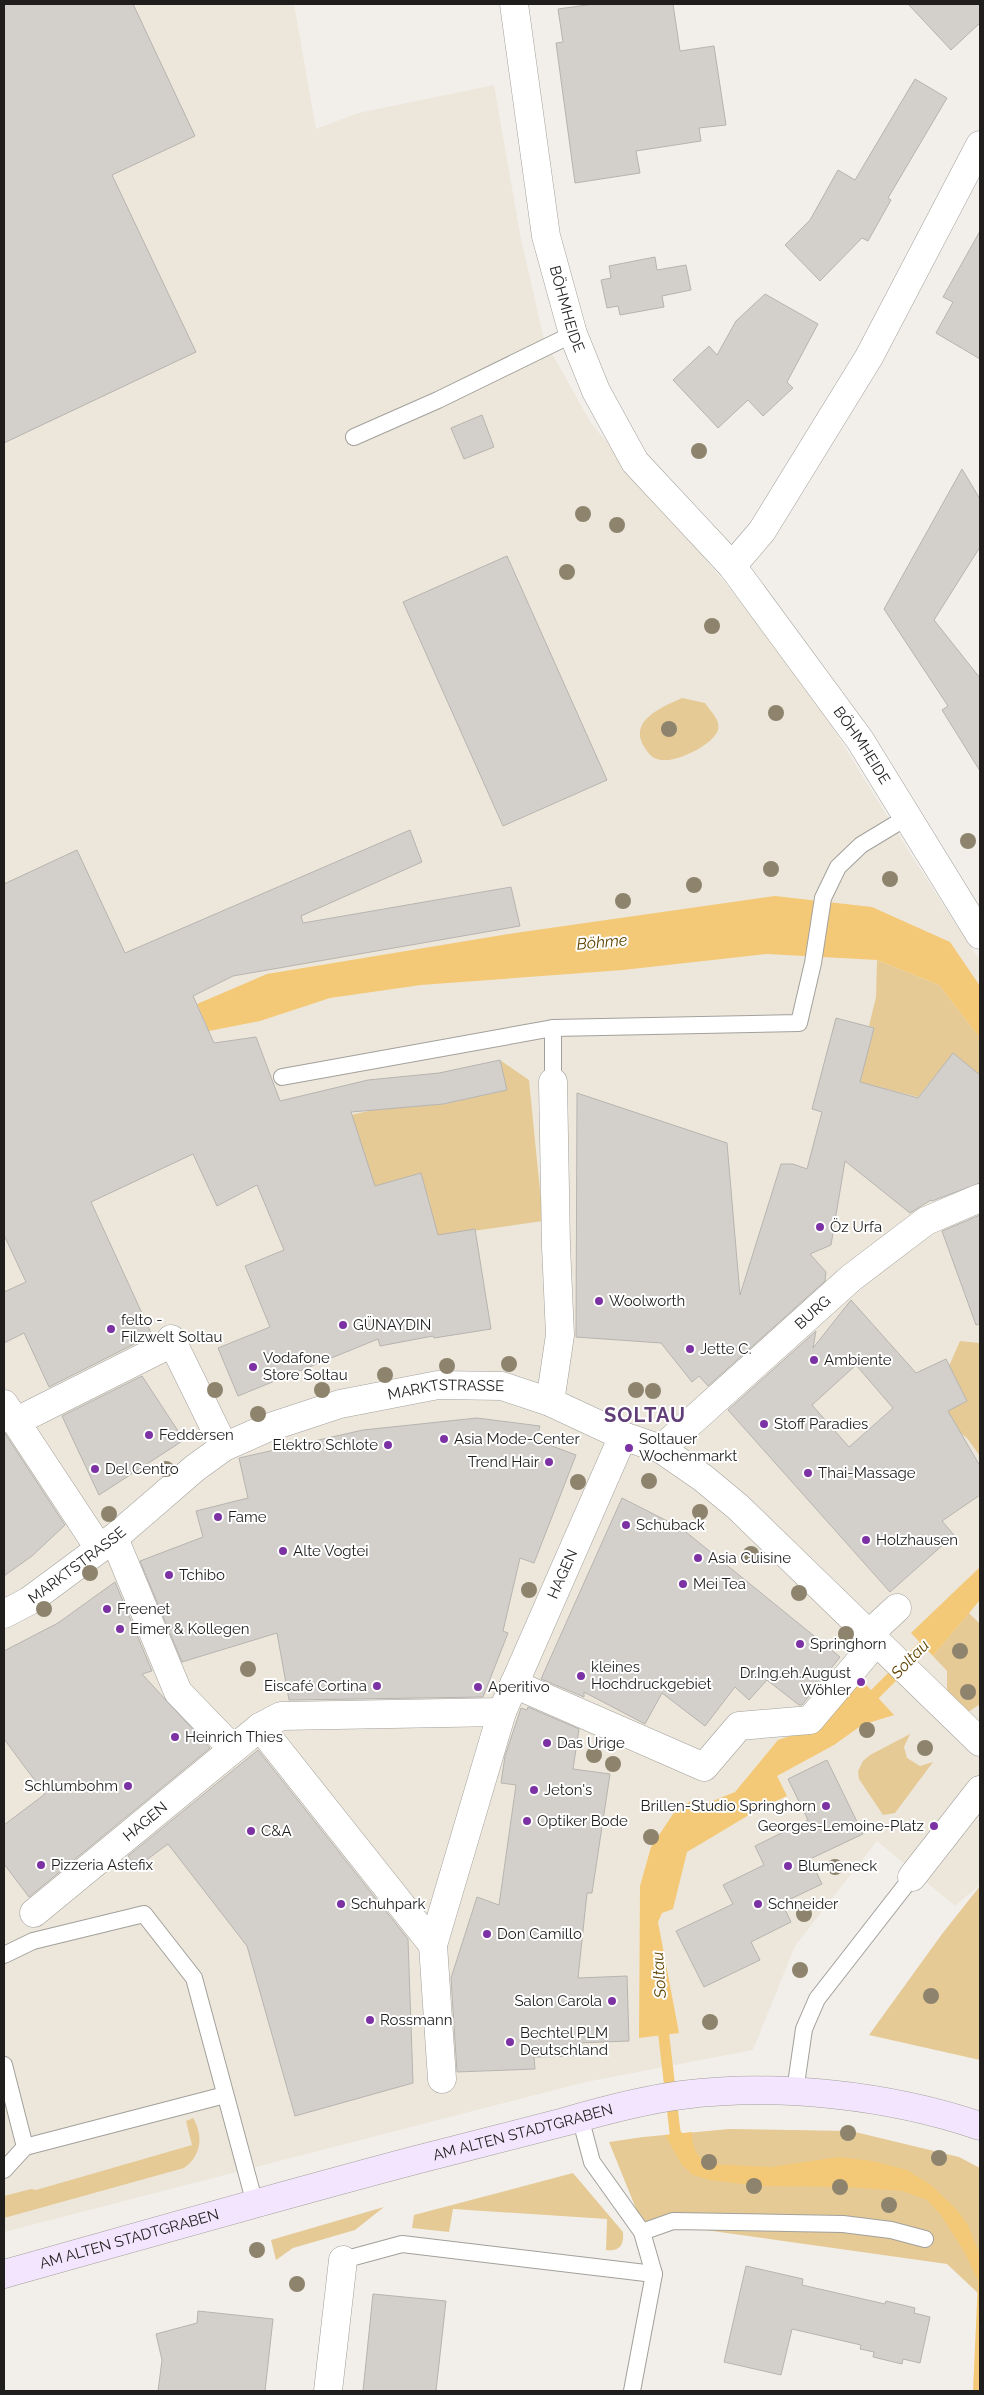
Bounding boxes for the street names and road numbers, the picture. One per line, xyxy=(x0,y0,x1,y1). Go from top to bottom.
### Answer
street label: BÖHMHEIDE xyxy=(546,264,588,355)
street label: BÖHMHEIDE xyxy=(830,703,894,787)
street label: BURG xyxy=(791,1292,834,1333)
street label: MARKTSTRASSE xyxy=(386,1376,504,1404)
street label: MARKTSTRASSE xyxy=(25,1523,129,1608)
street label: HAGEN xyxy=(544,1546,581,1602)
street label: HAGEN xyxy=(119,1798,171,1845)
street label: AM ALTEN STADTGRABEN xyxy=(431,2100,615,2164)
street label: AM ALTEN STADTGRABEN xyxy=(37,2205,221,2273)

